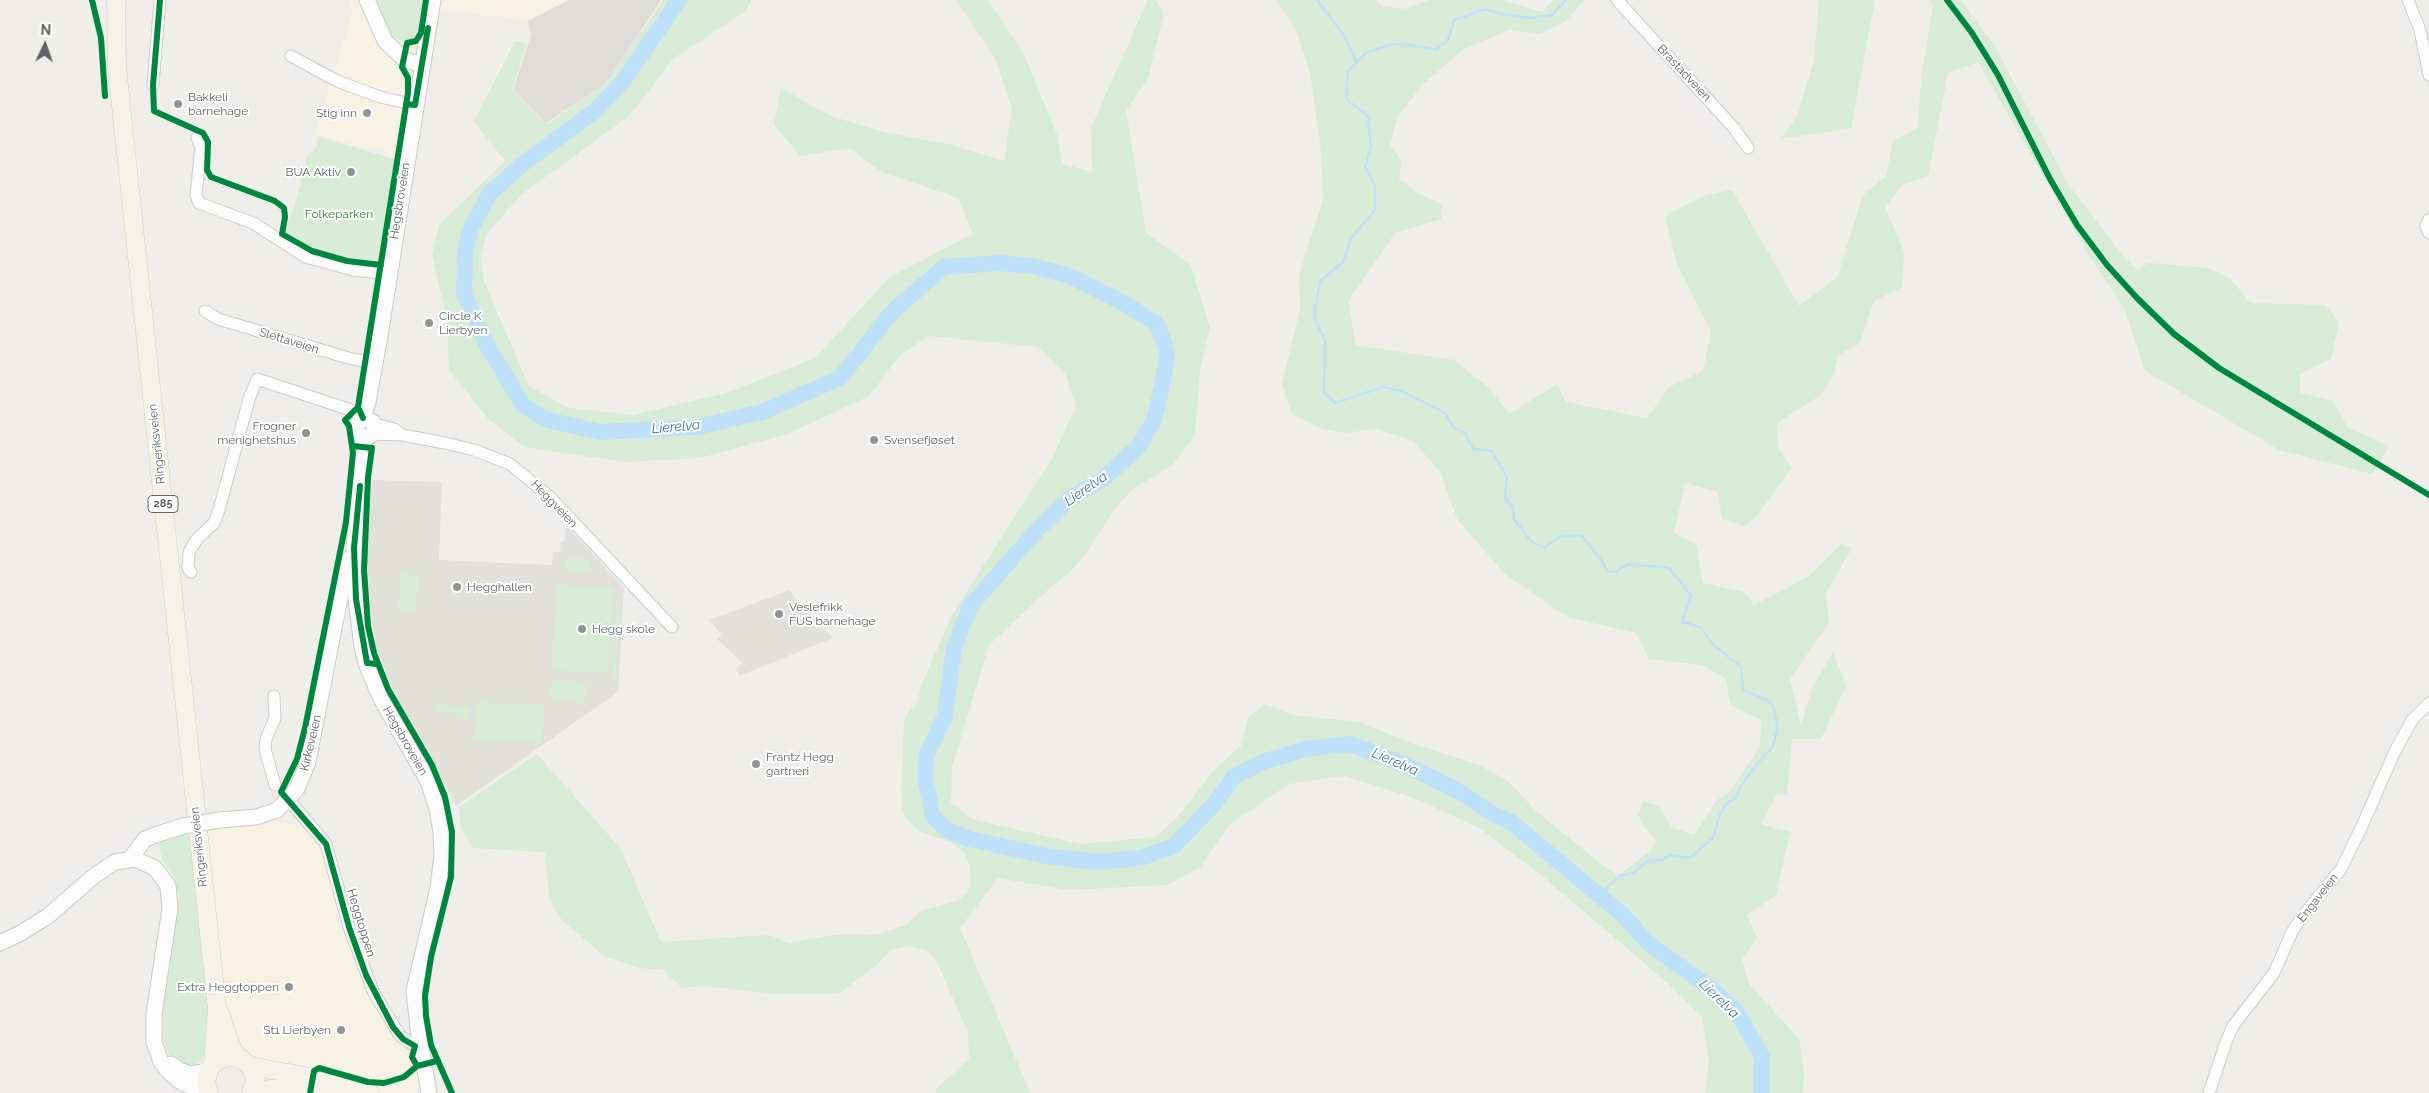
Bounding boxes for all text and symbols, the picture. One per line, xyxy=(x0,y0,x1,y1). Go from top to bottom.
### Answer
north arrow xyxy=(20,20,70,70)
text: N xyxy=(40,22,52,38)
street label: Brastadveien xyxy=(1654,42,1714,104)
place label: Bakkeli barnehage xyxy=(188,90,248,118)
marker: Bakkeli barnehage xyxy=(172,98,184,110)
place label: Stig inn xyxy=(316,106,357,120)
marker: Stig inn xyxy=(361,107,373,119)
street label: Hegsbroveien xyxy=(387,162,413,240)
place label: BUA Aktiv xyxy=(286,165,341,179)
marker: BUA Aktiv xyxy=(345,166,357,178)
park label: Folkeparken xyxy=(305,207,373,221)
place label: Circle K Lierbyen xyxy=(439,309,487,337)
marker: Circle K Lierbyen xyxy=(423,317,435,329)
street label: Slettaveien xyxy=(257,325,321,357)
street label: Ringeriksveien xyxy=(146,403,168,485)
water label: Lierelva xyxy=(651,417,701,437)
place label: Frogner menighetshus xyxy=(217,419,296,447)
marker: Frogner menighetshus xyxy=(300,427,312,439)
place label: Svensefjøset xyxy=(884,433,955,447)
marker: Svensefjøset xyxy=(868,434,880,446)
water label: Lierelva xyxy=(1061,468,1111,510)
street label: Heggveien xyxy=(528,477,580,531)
road number: 285 xyxy=(148,496,178,512)
place label: Hegghallen xyxy=(467,580,532,594)
marker: Hegghallen xyxy=(451,581,463,593)
place label: Veslefrikk FUS barnehage xyxy=(789,600,876,628)
marker: Veslefrikk FUS barnehage xyxy=(773,608,785,620)
place label: Hegg skole xyxy=(592,622,655,636)
marker: Hegg skole xyxy=(576,623,588,635)
street label: Hegsbroveien xyxy=(379,704,431,778)
street label: Kirkeveien xyxy=(298,713,324,773)
water label: Lierelva xyxy=(1369,745,1421,779)
place label: Frantz Hegg gartneri xyxy=(766,750,834,778)
marker: Frantz Hegg gartneri xyxy=(750,758,762,770)
street label: Ringeriksveien xyxy=(188,806,210,888)
street label: Engaveien xyxy=(2295,871,2341,925)
street label: Heggtoppen xyxy=(344,887,378,959)
water label: Lierelva xyxy=(1696,976,1742,1022)
place label: Extra Heggtoppen xyxy=(177,980,279,994)
marker: Extra Heggtoppen xyxy=(283,981,295,993)
place label: St1 Lierbyen xyxy=(263,1023,331,1037)
marker: St1 Lierbyen xyxy=(335,1024,347,1036)

